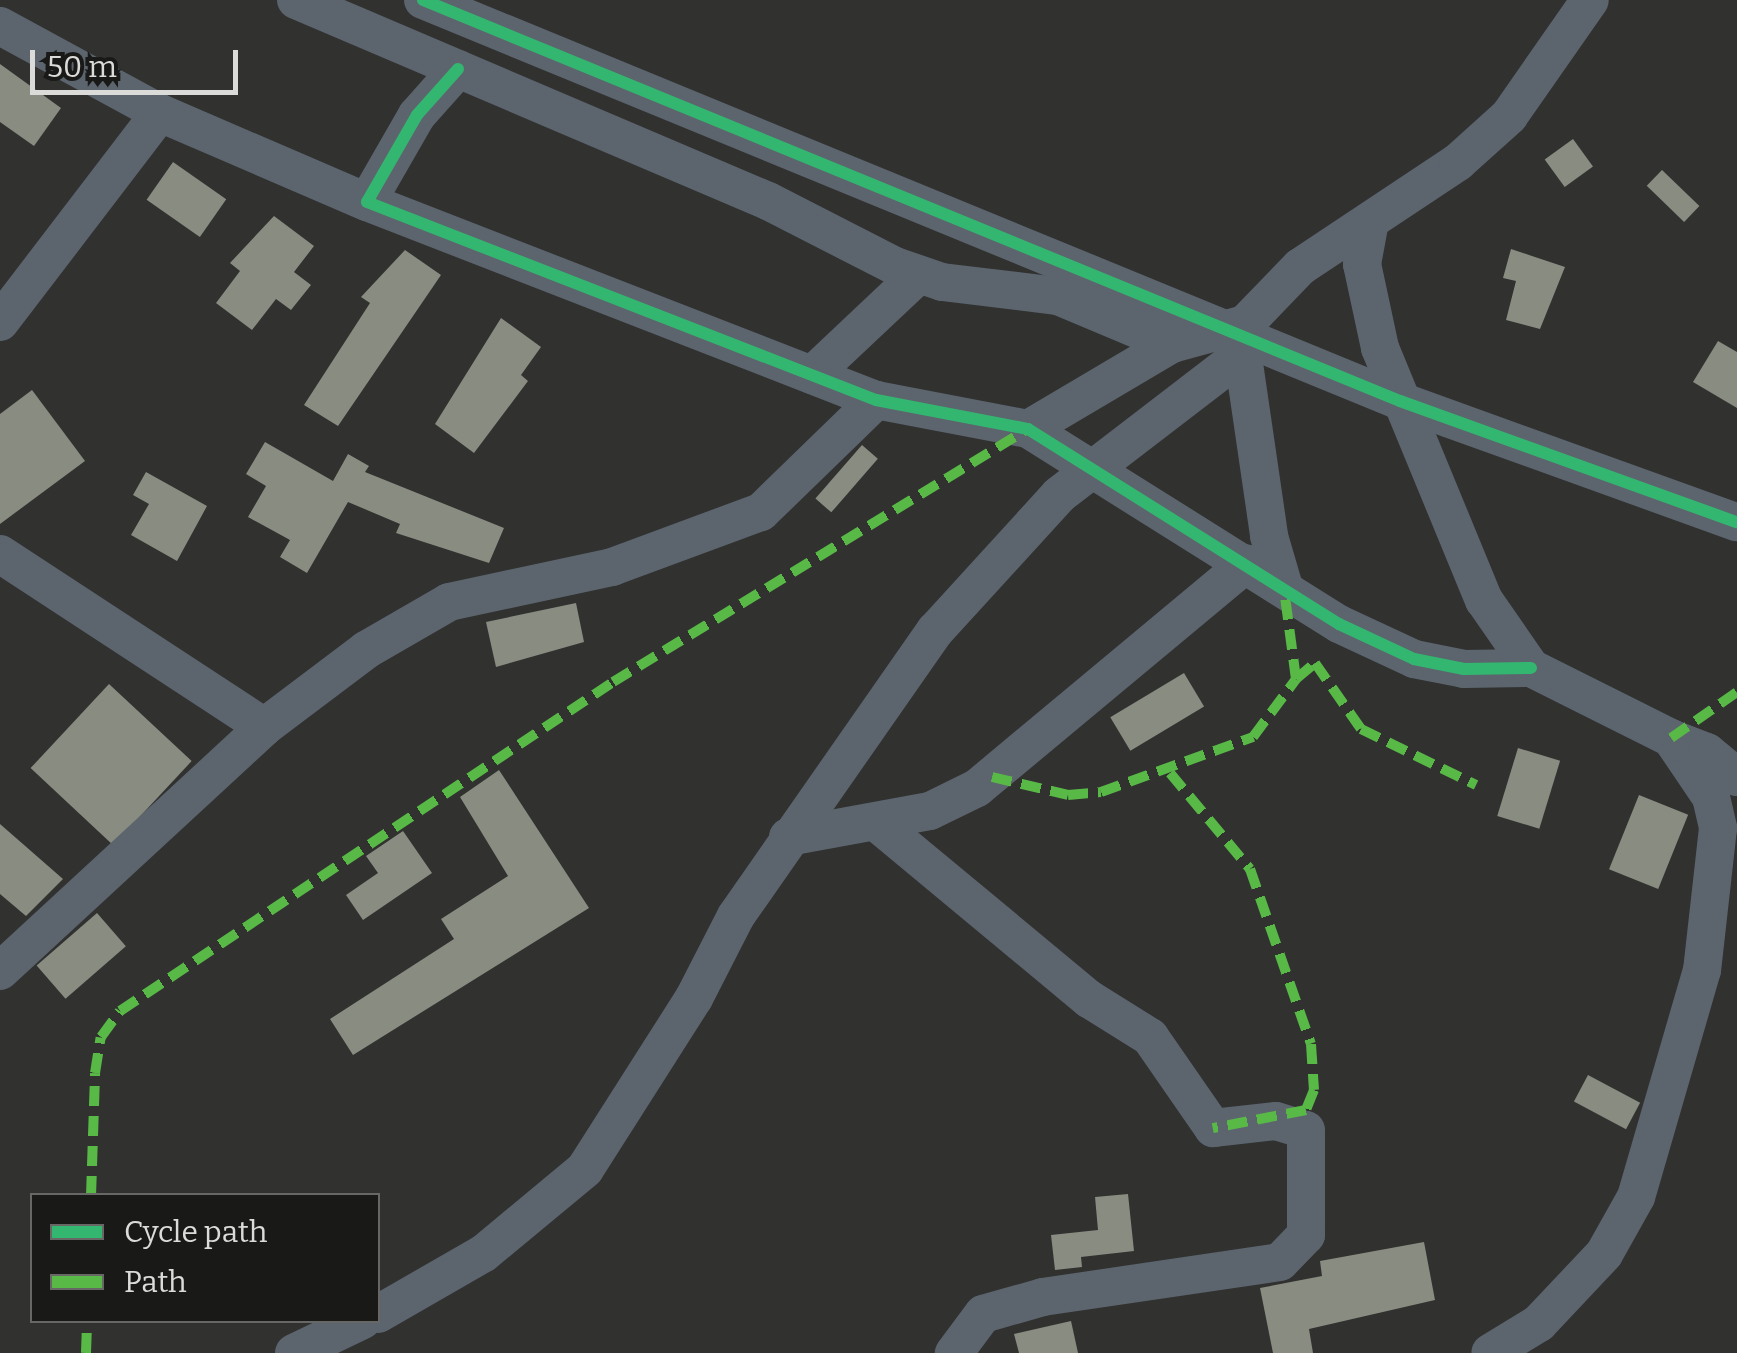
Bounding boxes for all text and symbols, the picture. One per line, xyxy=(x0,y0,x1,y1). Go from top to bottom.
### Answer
scale bar xyxy=(35,30,242,92)
text: 50 m xyxy=(47,49,117,85)
legend xyxy=(30,1193,380,1323)
text: Cycle path xyxy=(124,1214,267,1250)
text: Path xyxy=(124,1264,187,1300)

